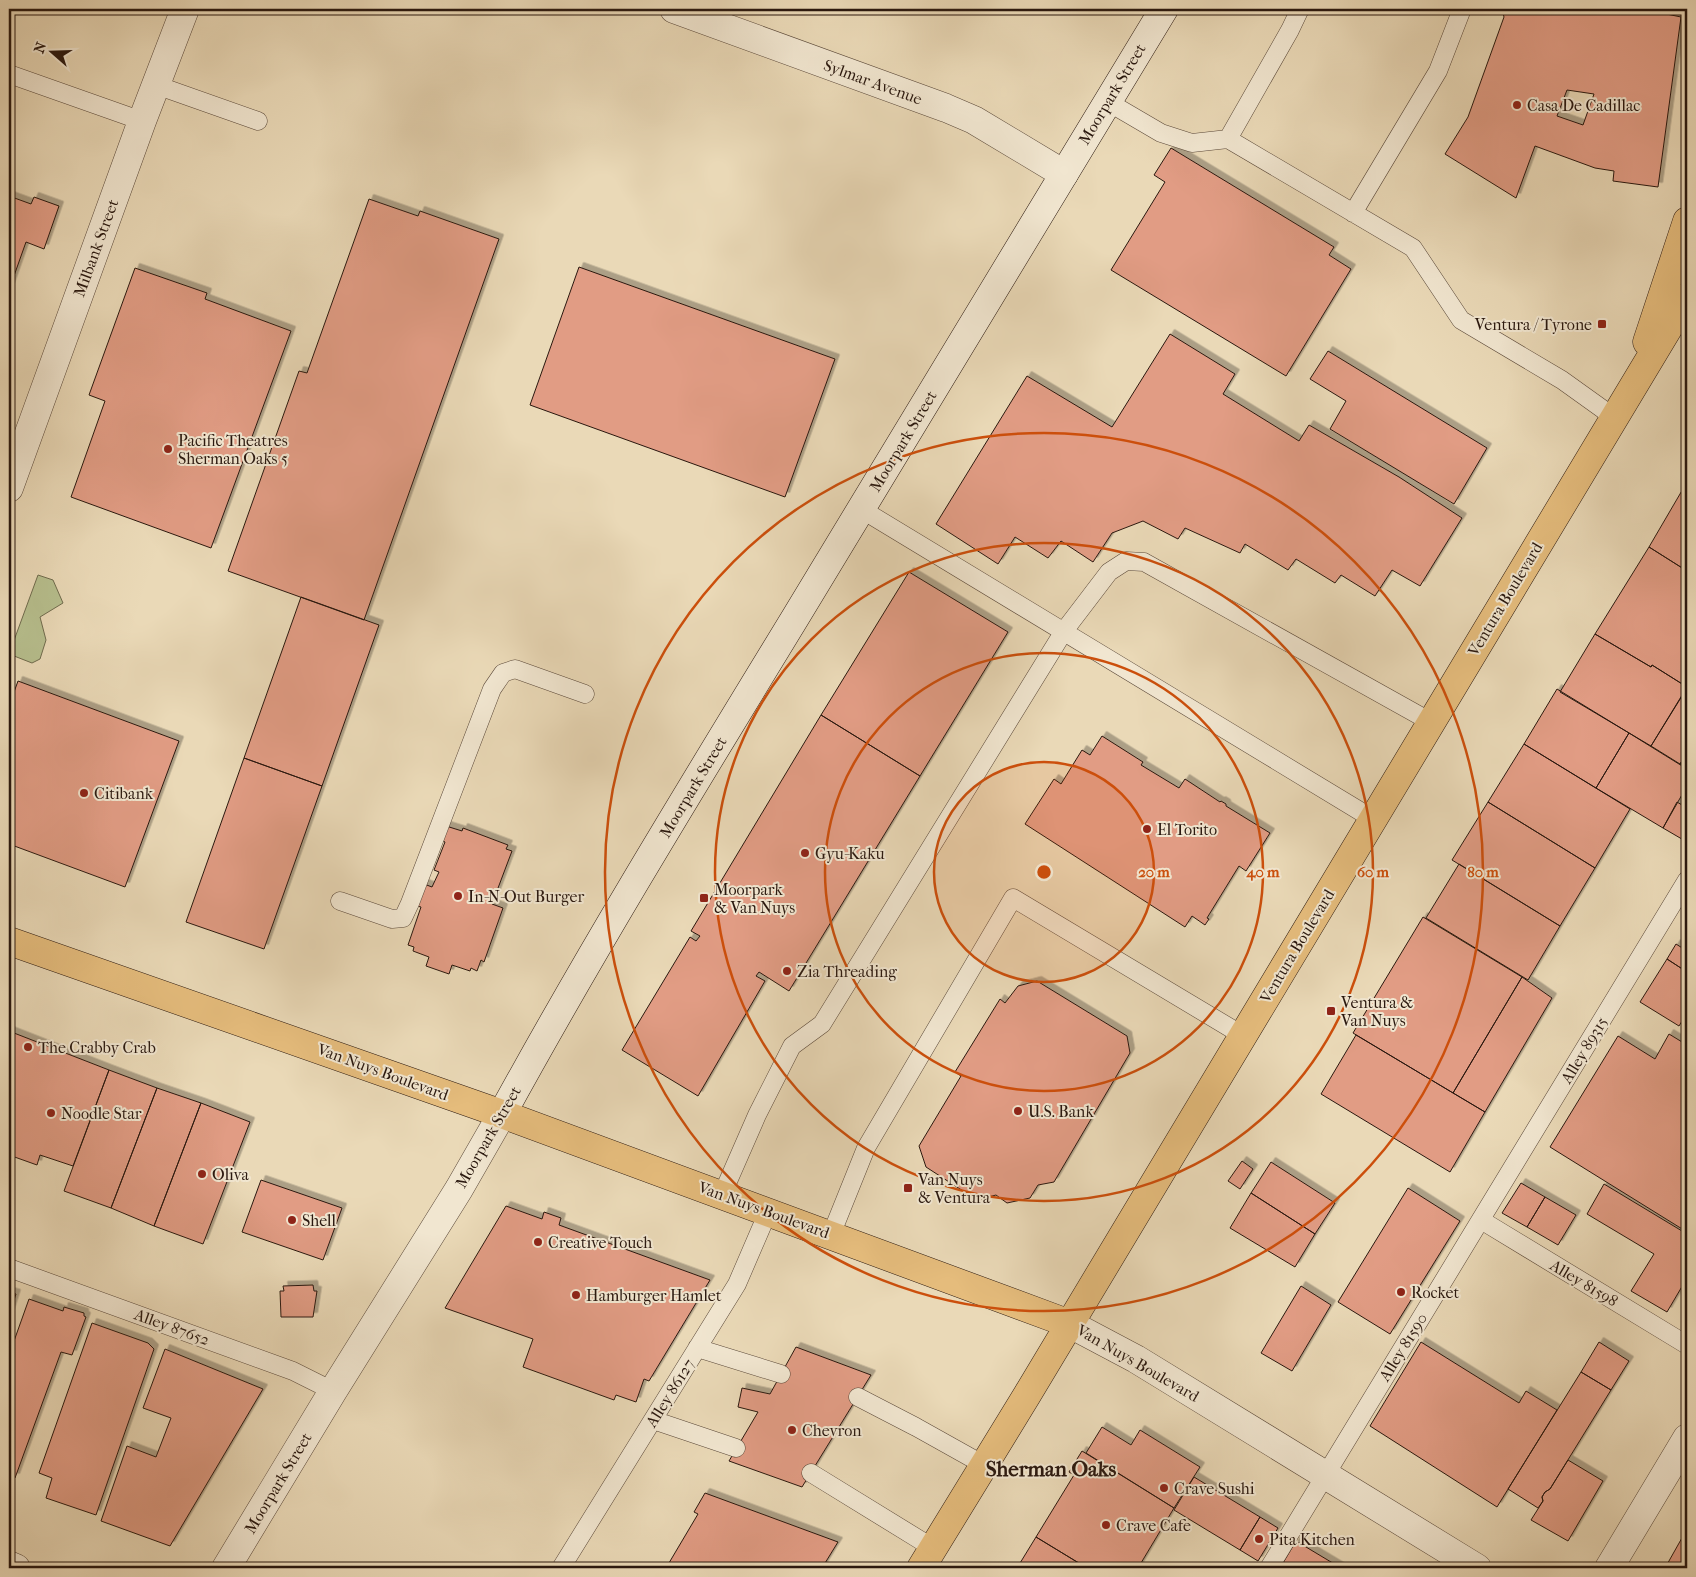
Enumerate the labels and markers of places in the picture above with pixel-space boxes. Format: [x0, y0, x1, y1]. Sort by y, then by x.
place label: Casa De Cadillac [1527, 96, 1640, 115]
marker: Casa De Cadillac [1511, 99, 1523, 111]
place label: Ventura / Tyrone [1474, 315, 1592, 334]
marker: Ventura / Tyrone [1596, 318, 1608, 330]
place label: Pacific Theatres Sherman Oaks 5 [178, 431, 288, 468]
marker: Pacific Theatres Sherman Oaks 5 [162, 443, 174, 455]
place label: Citibank [94, 784, 154, 803]
marker: Citibank [78, 787, 90, 799]
place label: El Torito [1157, 820, 1217, 839]
marker: El Torito [1141, 823, 1153, 835]
place label: Gyu-Kaku [815, 844, 884, 863]
marker: Gyu-Kaku [799, 847, 811, 859]
centre of rings [1035, 863, 1053, 881]
place label: Moorpark & Van Nuys [714, 880, 795, 917]
place label: In-N-Out Burger [468, 887, 584, 906]
marker: In-N-Out Burger [452, 890, 464, 902]
marker: Moorpark & Van Nuys [698, 892, 710, 904]
place label: Zia Threading [797, 962, 897, 981]
marker: Zia Threading [781, 965, 793, 977]
place label: Ventura & Van Nuys [1340, 993, 1413, 1030]
marker: Ventura & Van Nuys [1325, 1005, 1337, 1017]
place label: The Crabby Crab [38, 1038, 156, 1057]
marker: The Crabby Crab [22, 1041, 34, 1053]
place label: U.S. Bank [1028, 1102, 1094, 1121]
place label: Noodle Star [61, 1104, 142, 1123]
marker: U.S. Bank [1012, 1105, 1024, 1117]
marker: Noodle Star [45, 1107, 57, 1119]
place label: Oliva [212, 1165, 249, 1184]
marker: Oliva [196, 1168, 208, 1180]
place label: Van Nuys & Ventura [917, 1170, 991, 1207]
marker: Van Nuys & Ventura [902, 1182, 914, 1194]
place label: Shell [302, 1211, 336, 1230]
marker: Shell [286, 1214, 298, 1226]
place label: Creative Touch [548, 1233, 652, 1252]
marker: Creative Touch [532, 1236, 544, 1248]
place label: Rocket [1411, 1283, 1459, 1302]
place label: Hamburger Hamlet [586, 1286, 722, 1305]
marker: Rocket [1395, 1286, 1407, 1298]
marker: Hamburger Hamlet [570, 1289, 582, 1301]
place label: Chevron [802, 1421, 862, 1440]
marker: Chevron [786, 1424, 798, 1436]
place label: Crave Sushi [1174, 1479, 1255, 1498]
marker: Crave Sushi [1158, 1482, 1170, 1494]
place label: Crave Cafe [1116, 1516, 1191, 1535]
marker: Crave Cafe [1100, 1519, 1112, 1531]
place label: Pita Kitchen [1269, 1530, 1356, 1549]
marker: Pita Kitchen [1253, 1533, 1265, 1545]

